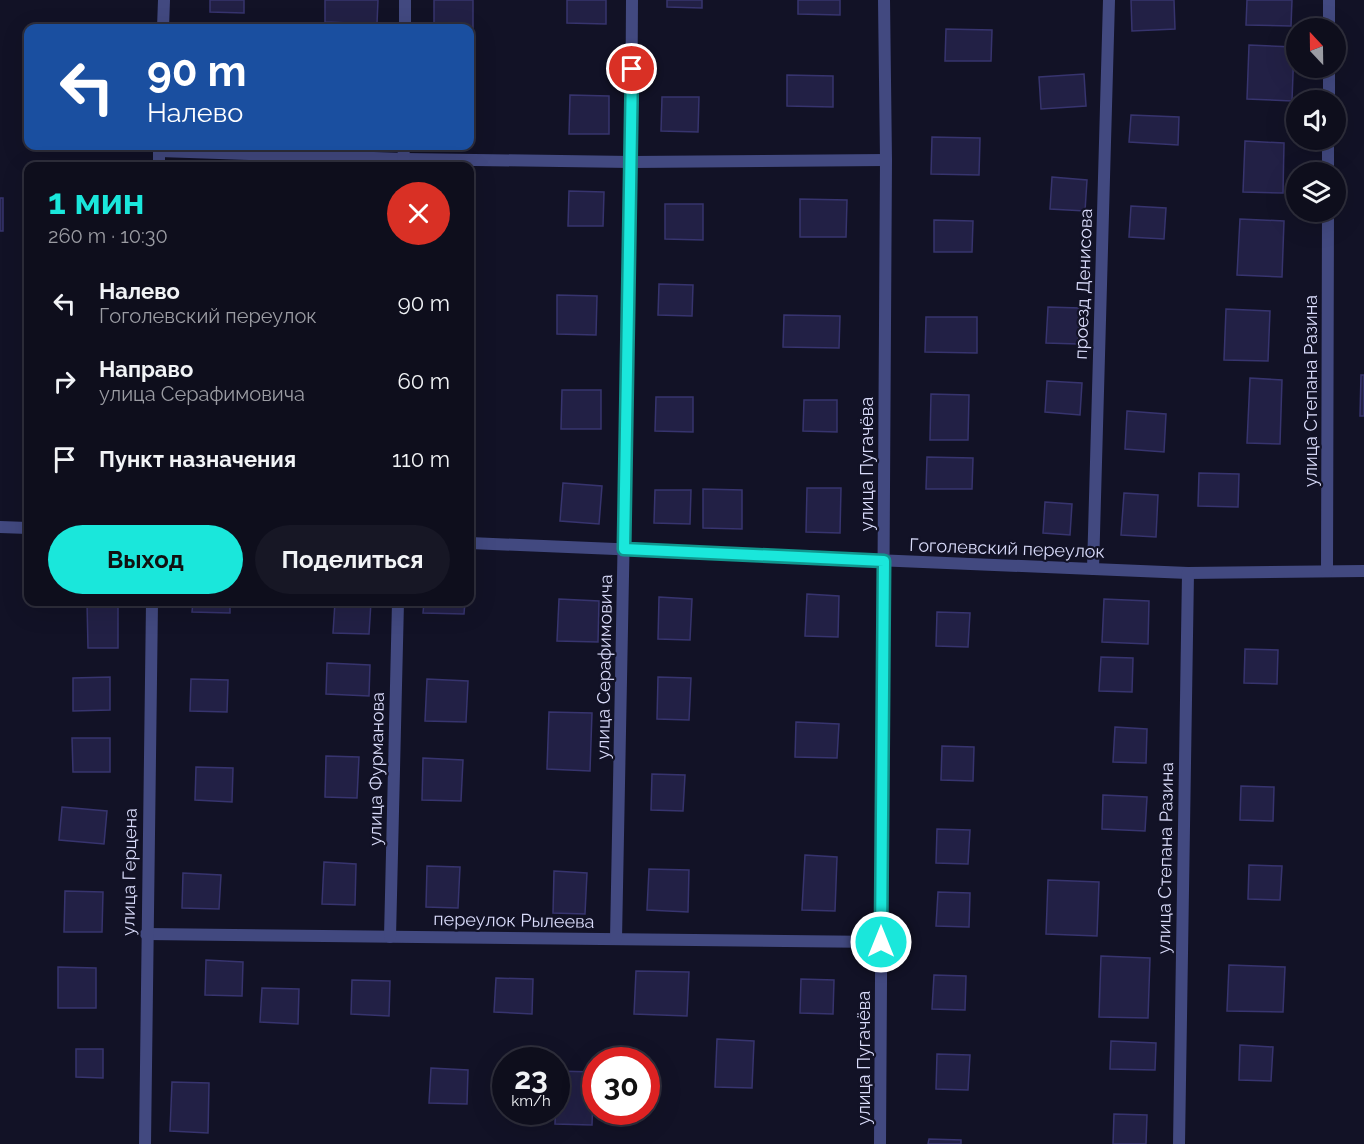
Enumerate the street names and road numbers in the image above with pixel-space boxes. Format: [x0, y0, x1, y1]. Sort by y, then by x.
street label: проезд Денисова [1070, 208, 1096, 360]
street label: улица Степана Разина [1300, 295, 1321, 487]
street label: улица Пугачёва [856, 397, 877, 531]
street label: Гоголевский переулок [909, 534, 1105, 562]
street label: улица Серафимовича [592, 574, 616, 760]
street label: улица Фурманова [364, 692, 388, 846]
street label: улица Степана Разина [1153, 762, 1177, 954]
street label: улица Герцена [117, 808, 141, 936]
street label: переулок Рылеева [433, 908, 595, 932]
street label: улица Пугачёва [853, 991, 874, 1125]

